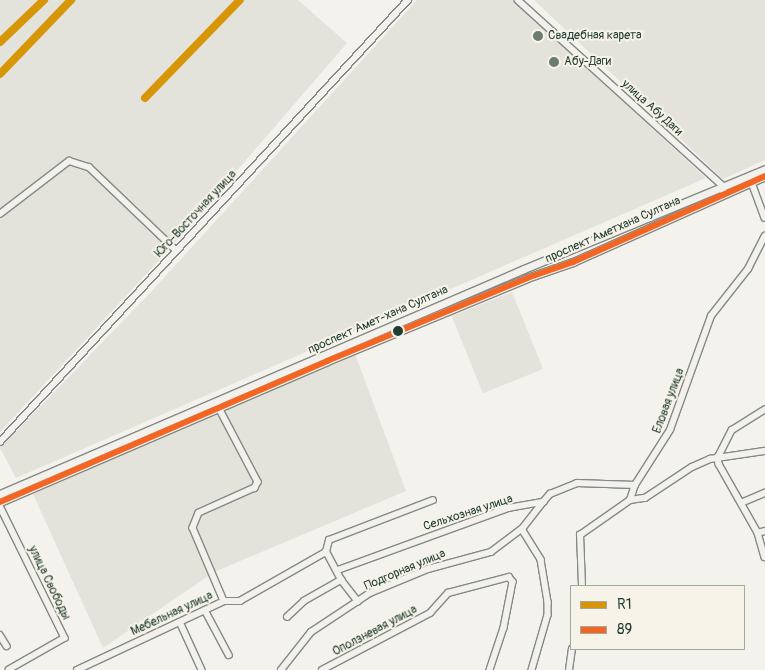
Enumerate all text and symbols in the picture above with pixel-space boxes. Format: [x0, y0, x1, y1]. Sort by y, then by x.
place label: Свадебная карета [548, 29, 642, 43]
marker: Свадебная карета [532, 30, 544, 42]
place label: Абу-Даги [564, 55, 611, 69]
marker: Абу-Даги [548, 56, 560, 68]
street label: улица Абу Даги [619, 77, 685, 139]
street label: Юго-Восточная улица [152, 168, 240, 260]
street label: проспект Аметхана Султана [543, 194, 683, 266]
street label: проспект Амет-хана Султана [306, 283, 450, 357]
unlabelled marker [393, 326, 403, 336]
street label: Еловая улица [650, 366, 688, 436]
street label: Сельхозная улица [422, 492, 514, 534]
street label: улица Свободы [25, 544, 73, 622]
street label: Подгорная улица [362, 546, 448, 594]
legend [570, 585, 745, 650]
street label: Мебельная улица [129, 589, 215, 639]
text: R1 [617, 595, 632, 614]
street label: Оползневая улица [330, 603, 420, 659]
text: 89 [617, 620, 632, 639]

